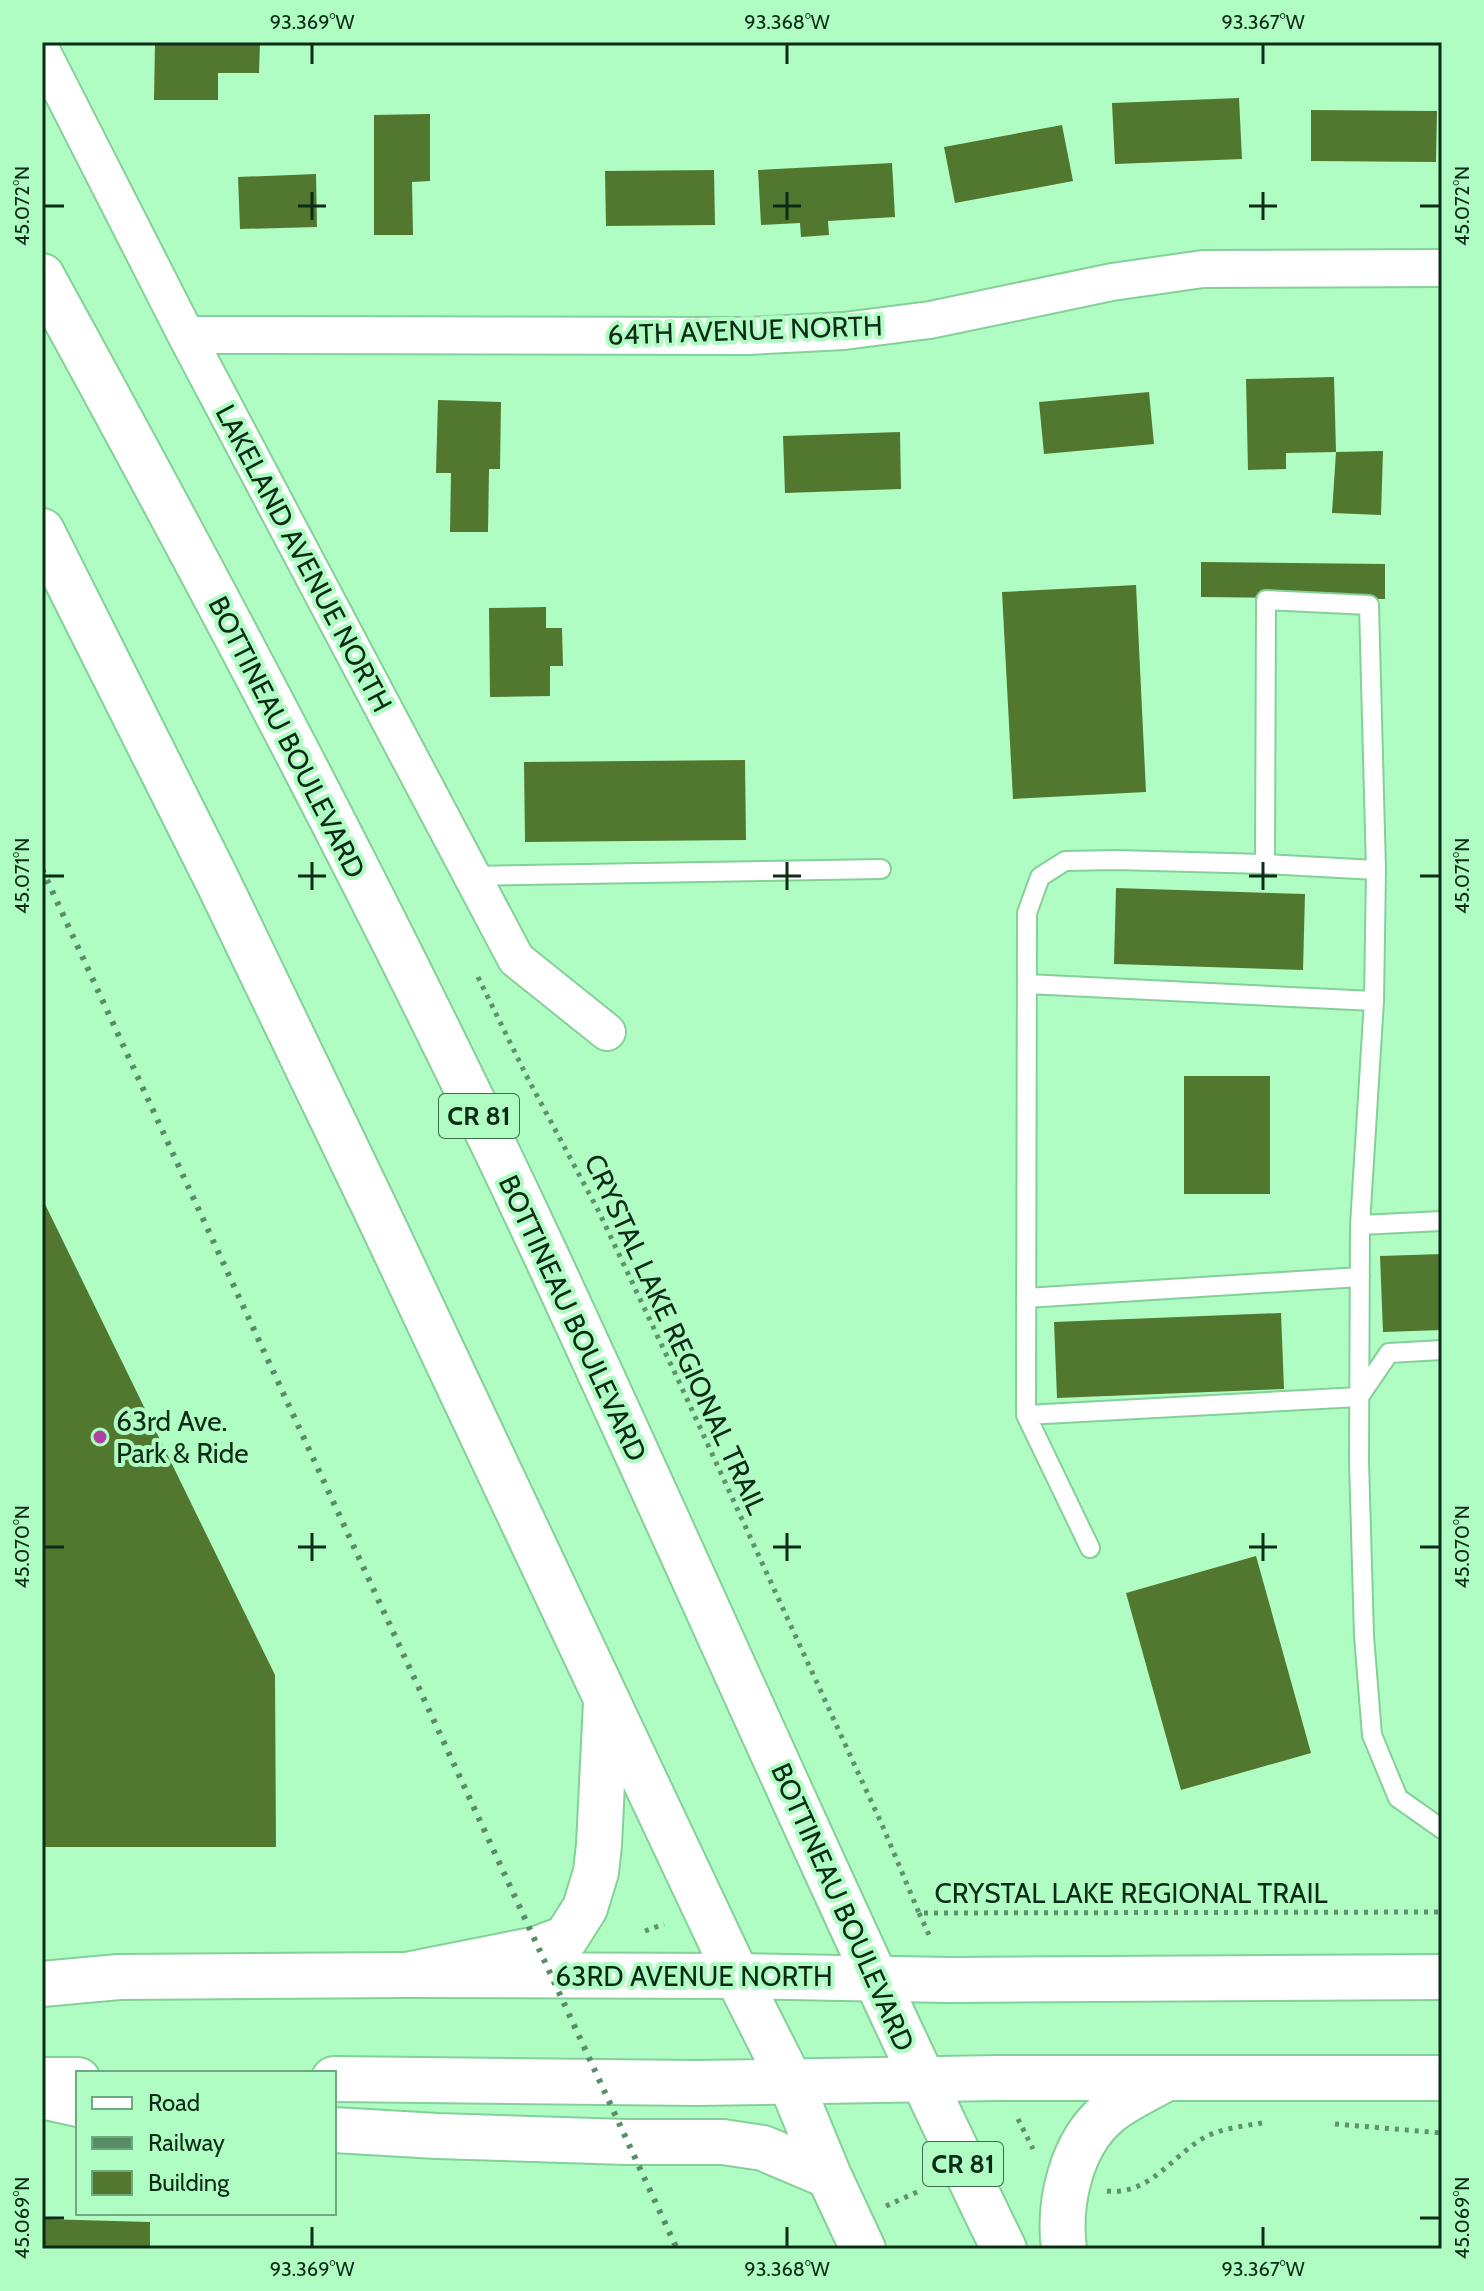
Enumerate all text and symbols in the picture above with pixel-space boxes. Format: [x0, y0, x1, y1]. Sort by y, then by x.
text: 93.369°W [270, 10, 354, 34]
text: 93.368°W [744, 10, 830, 34]
text: 93.367°W [1221, 10, 1305, 34]
text: 45.072°N [10, 166, 34, 246]
text: 45.072°N [1450, 166, 1474, 246]
street label: 64TH AVENUE NORTH [607, 308, 883, 352]
street label: LAKELAND AVENUE NORTH [208, 399, 400, 717]
street label: BOTTINEAU BOULEVARD [201, 591, 373, 883]
text: 45.071°N [10, 838, 34, 914]
text: 45.071°N [1450, 838, 1474, 914]
road number: CR 81 [439, 1094, 519, 1138]
street label: CRYSTAL LAKE REGIONAL TRAIL [578, 1149, 774, 1519]
street label: BOTTINEAU BOULEVARD [492, 1170, 654, 1466]
place label: 63rd Ave. Park & Ride [116, 1404, 249, 1470]
marker: 63rd Ave. Park & Ride [91, 1428, 109, 1446]
text: 45.070°N [10, 1505, 34, 1589]
text: 45.070°N [1450, 1505, 1474, 1589]
street label: BOTTINEAU BOULEVARD [764, 1758, 922, 2056]
street label: CRYSTAL LAKE REGIONAL TRAIL [934, 1876, 1328, 1910]
street label: 63RD AVENUE NORTH [555, 1959, 833, 1993]
legend [76, 2071, 336, 2215]
text: Road [148, 2088, 200, 2117]
text: Railway [148, 2128, 225, 2157]
road number: CR 81 [923, 2142, 1003, 2186]
text: Building [148, 2168, 230, 2197]
text: 45.069°N [10, 2177, 34, 2259]
text: 45.069°N [1450, 2177, 1474, 2259]
text: 93.369°W [270, 2257, 354, 2281]
text: 93.368°W [744, 2257, 830, 2281]
text: 93.367°W [1221, 2257, 1305, 2281]

